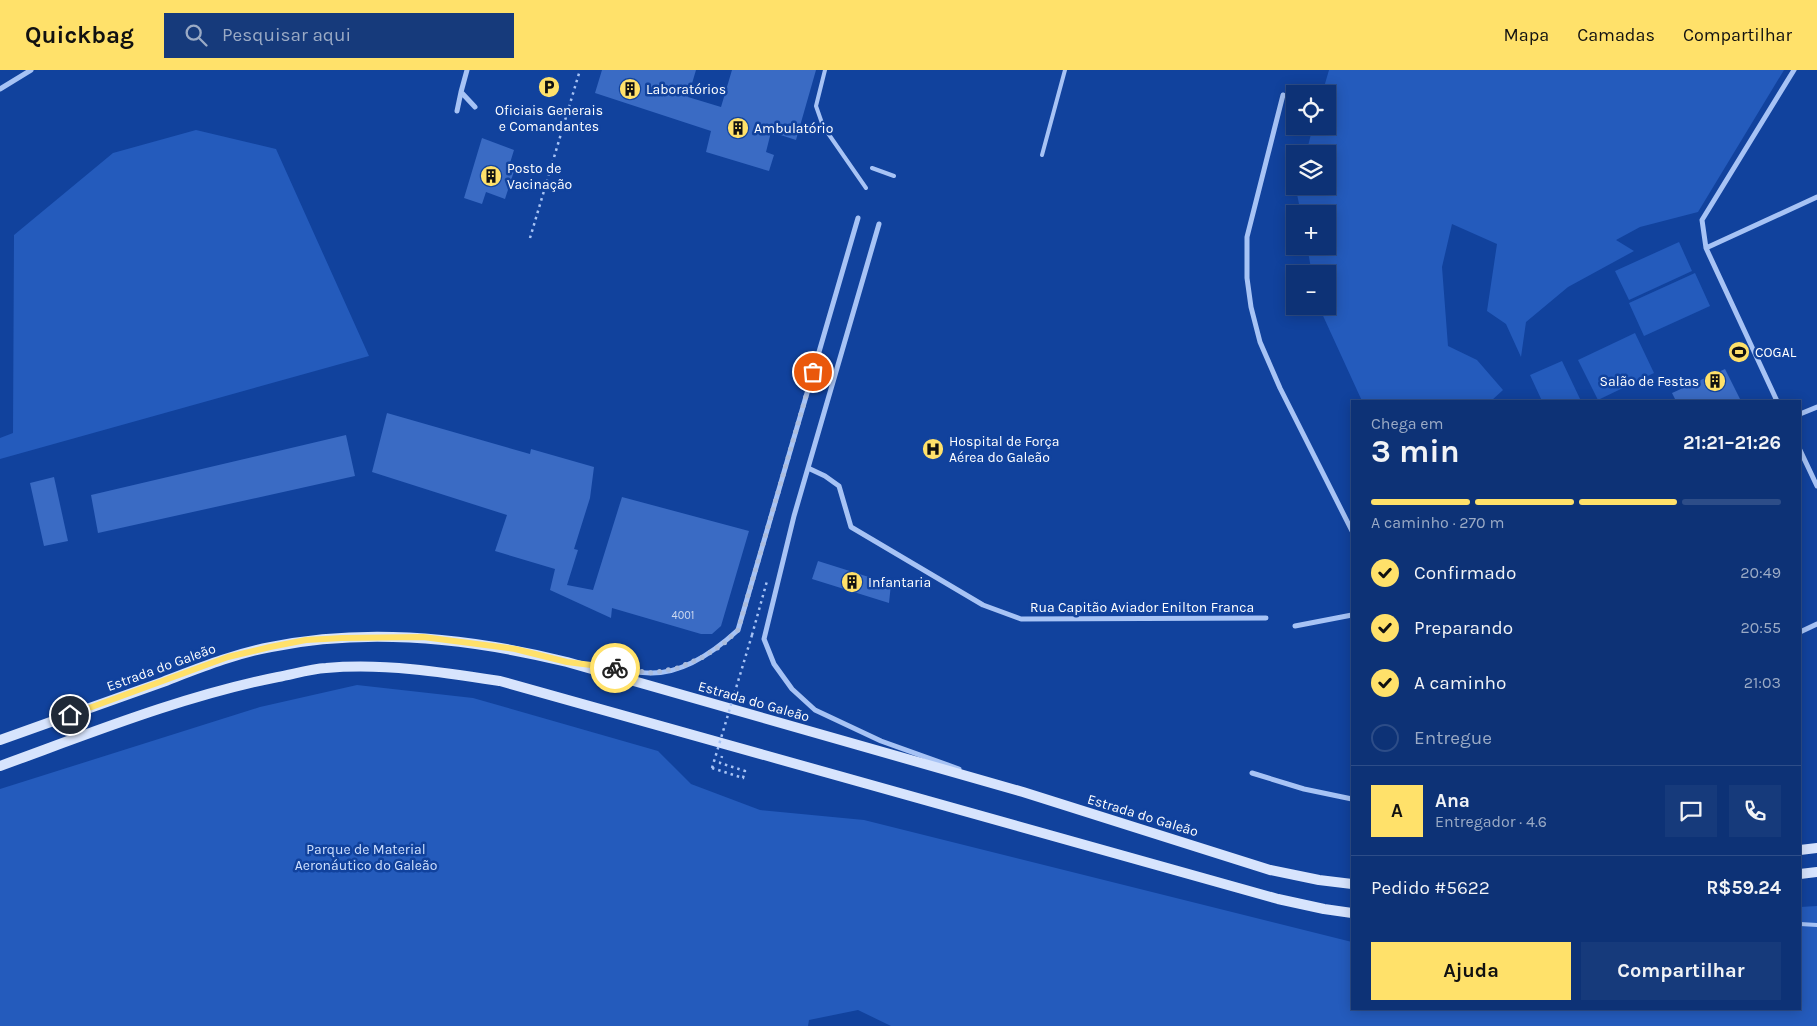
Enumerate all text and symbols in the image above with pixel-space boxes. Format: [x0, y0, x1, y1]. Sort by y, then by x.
search box [164, 13, 514, 58]
text: Quickbag [25, 21, 134, 49]
icon: search [182, 21, 210, 49]
text: Pesquisar aqui [222, 24, 351, 46]
text: Mapa [1504, 24, 1549, 46]
text: Camadas [1577, 24, 1655, 46]
text: Compartilhar [1683, 24, 1792, 46]
parking icon: Oficiais Generais e Comandantes [537, 75, 561, 99]
building icon: Laboratórios [618, 77, 642, 101]
place label: Laboratórios [646, 81, 726, 98]
map controls [1286, 85, 1336, 315]
button: locate [1286, 85, 1336, 135]
place label: Oficiais Generais e Comandantes [495, 102, 603, 135]
building icon: Ambulatório [726, 116, 750, 140]
place label: Ambulatório [754, 120, 833, 137]
button: layers [1286, 145, 1336, 195]
place label: Posto de Vacinação [507, 160, 572, 193]
building icon: Posto de Vacinação [479, 164, 503, 188]
button: + [1286, 205, 1336, 255]
button: − [1286, 265, 1336, 315]
sports icon: COGAL [1727, 340, 1751, 364]
place label: COGAL [1755, 344, 1797, 361]
pin [792, 351, 834, 393]
icon: bag [799, 358, 827, 386]
building icon: Salão de Festas [1703, 369, 1727, 393]
place label: Salão de Festas [1600, 373, 1699, 390]
text: Chega em [1371, 414, 1444, 433]
text: 21:21–21:26 [1683, 432, 1781, 454]
place label: Hospital de Força Aérea do Galeão [949, 433, 1059, 466]
text: 3 min [1371, 433, 1460, 470]
hospital icon: Hospital de Força Aérea do Galeão [921, 437, 945, 461]
text: A caminho · 270 m [1371, 513, 1504, 532]
icon: check [1371, 559, 1399, 587]
text: Confirmado [1414, 562, 1516, 584]
text: 20:49 [1740, 563, 1781, 582]
building icon: Infantaria [840, 570, 864, 594]
place label: Infantaria [868, 574, 931, 591]
street label: Rua Capitão Aviador Enilton Franca [1030, 599, 1254, 616]
house number: 4001 [672, 609, 694, 622]
icon: check [1371, 614, 1399, 642]
text: Preparando [1414, 617, 1513, 639]
text: 20:55 [1740, 618, 1781, 637]
street label: Estrada do Galeão [104, 640, 218, 695]
courier [590, 643, 640, 693]
icon: bike [601, 654, 629, 682]
icon: check [1371, 669, 1399, 697]
text: A caminho [1414, 672, 1506, 694]
text: 21:03 [1744, 673, 1781, 692]
street label: Estrada do Galeão [696, 677, 812, 726]
pin [49, 694, 91, 736]
icon: home [56, 701, 84, 729]
text: Entregue [1414, 727, 1492, 749]
button: chat [1665, 785, 1717, 837]
button: phone [1729, 785, 1781, 837]
text: Ana [1435, 790, 1470, 812]
street label: Estrada do Galeão [1085, 791, 1200, 840]
text: A [1391, 800, 1403, 822]
text: Entregador · 4.6 [1435, 812, 1547, 831]
park label: Parque de Material Aeronáutico do Galeão [295, 841, 437, 874]
text: Pedido #5622 [1371, 877, 1490, 899]
text: R$59.24 [1706, 877, 1781, 899]
button: Ajuda [1371, 942, 1571, 1000]
button: Compartilhar [1581, 942, 1781, 1000]

